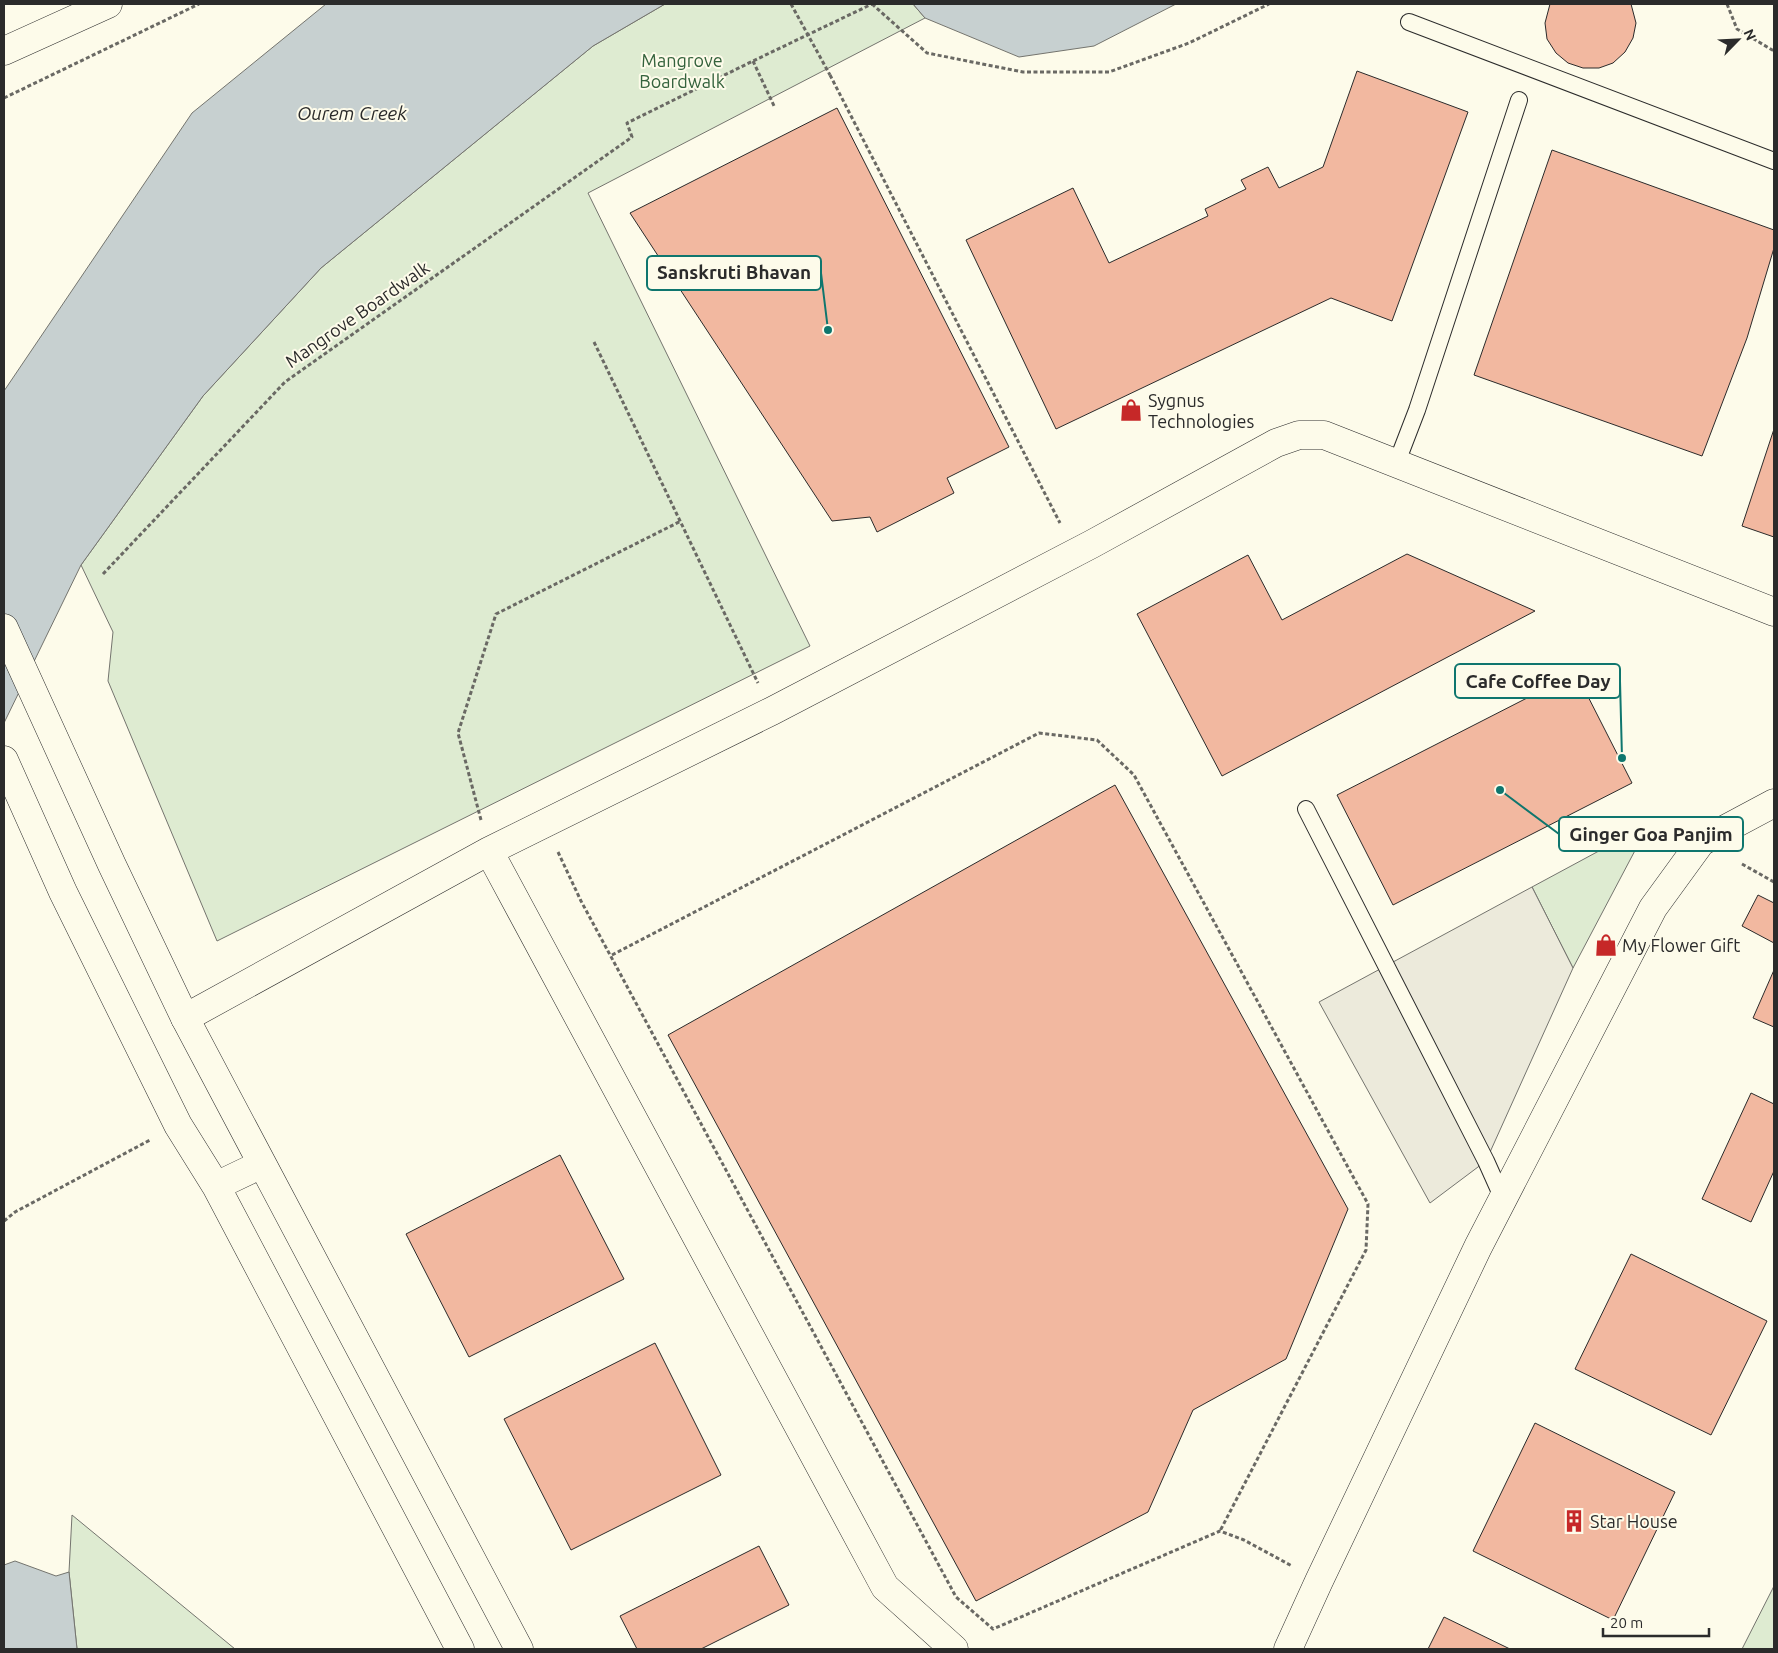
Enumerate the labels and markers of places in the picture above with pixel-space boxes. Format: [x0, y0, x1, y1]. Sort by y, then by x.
callout: Sanskruti Bhavan [647, 256, 821, 290]
place label: Sygnus Technologies [1148, 390, 1254, 431]
shop icon: Sygnus Technologies [1118, 397, 1144, 423]
callout: Cafe Coffee Day [1455, 664, 1620, 698]
callout: Ginger Goa Panjim [1559, 817, 1743, 851]
shop icon: My Flower Gift [1593, 932, 1619, 958]
place label: My Flower Gift [1622, 935, 1740, 955]
building icon: Star House [1561, 1508, 1587, 1534]
place label: Star House [1590, 1511, 1678, 1531]

